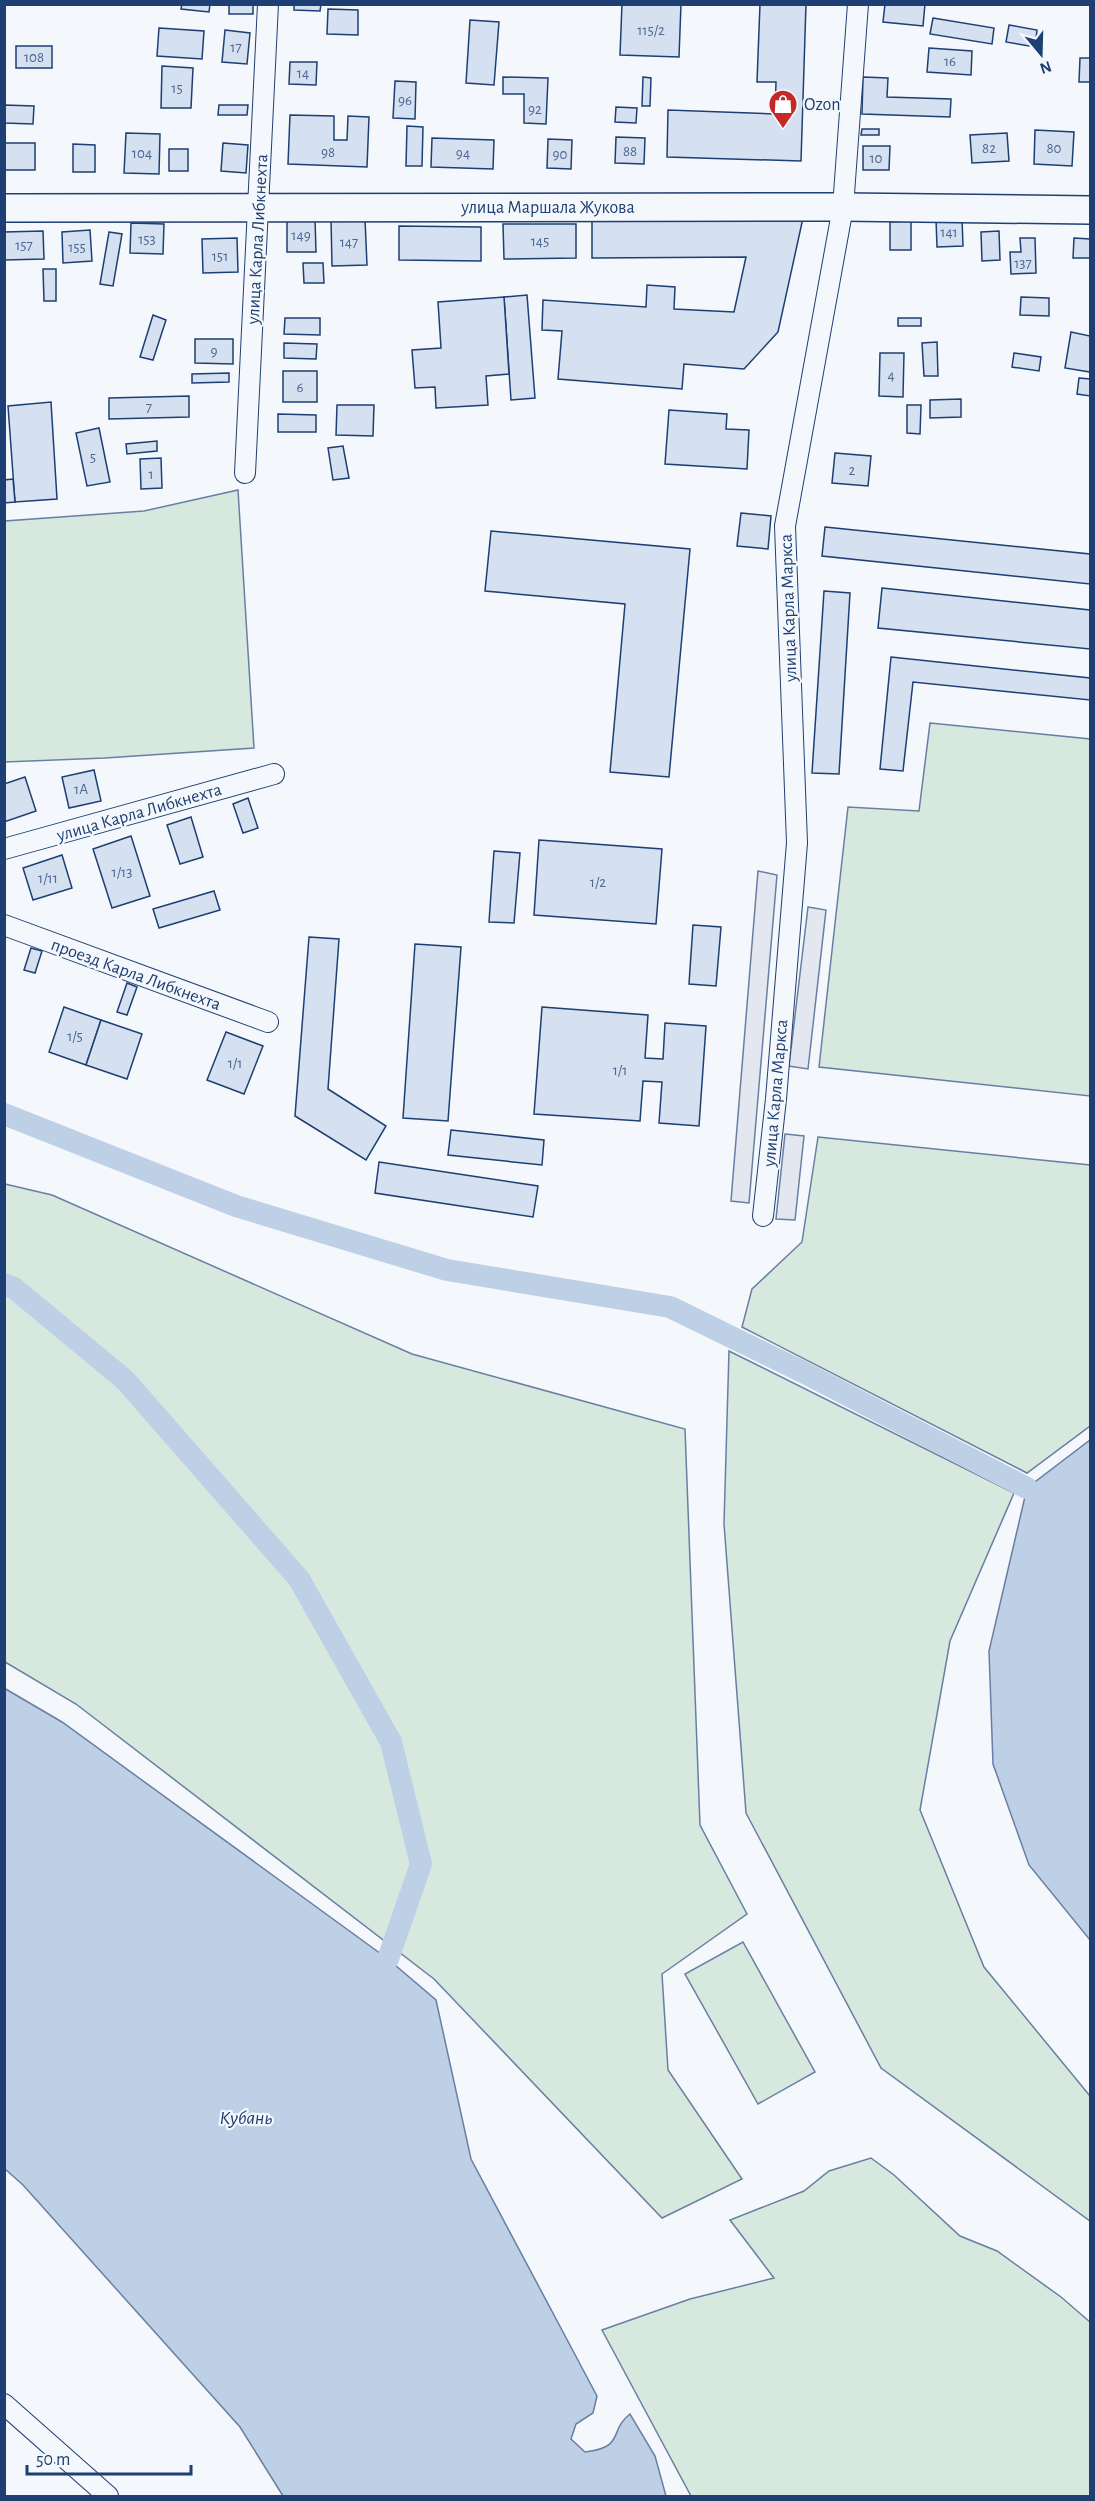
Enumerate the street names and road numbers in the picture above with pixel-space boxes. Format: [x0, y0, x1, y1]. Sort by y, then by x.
street label: улица Карла Либкнехта [244, 153, 271, 326]
street label: улица Маршала Жукова [460, 199, 635, 217]
street label: улица Карла Маркса [777, 534, 801, 683]
street label: улица Карла Либкнехта [54, 780, 224, 845]
street label: проезд Карла Либкнехта [48, 935, 223, 1014]
street label: улица Карла Маркса [760, 1019, 791, 1169]

